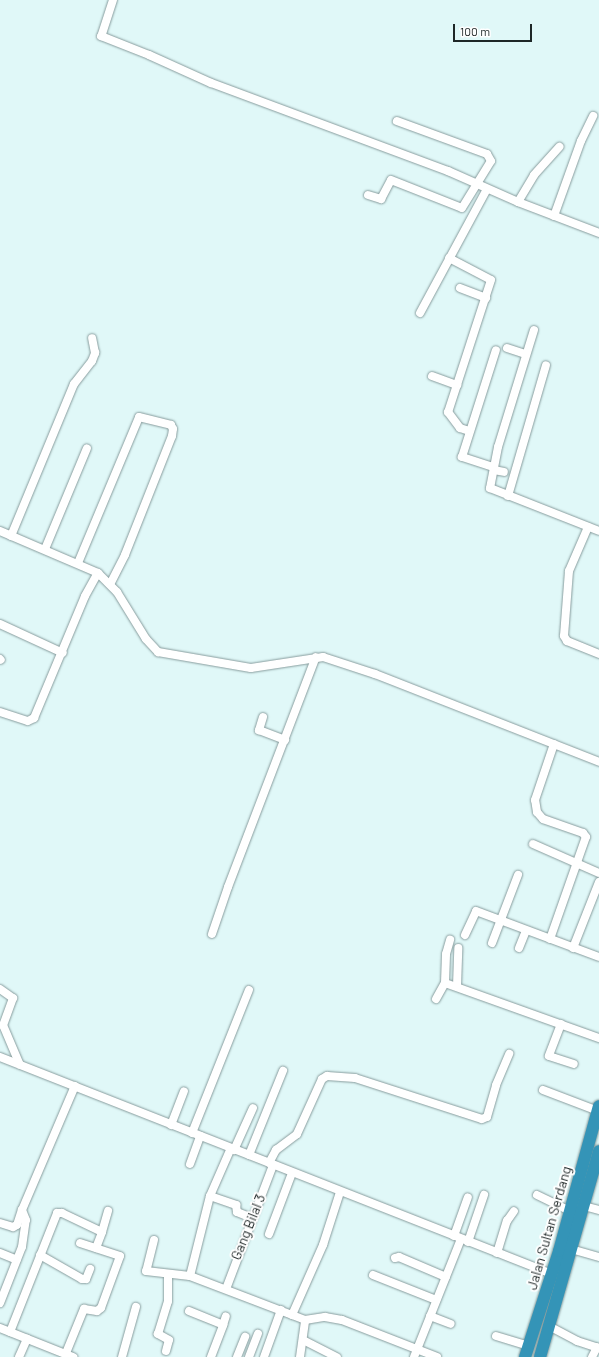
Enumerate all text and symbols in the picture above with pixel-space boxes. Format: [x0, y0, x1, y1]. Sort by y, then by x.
scale bar [455, 16, 534, 42]
text: 100 m [460, 24, 490, 38]
street label: Jalan Sultan Serdang [523, 1164, 575, 1292]
street label: Gang Bilal 3 [227, 1192, 269, 1262]

